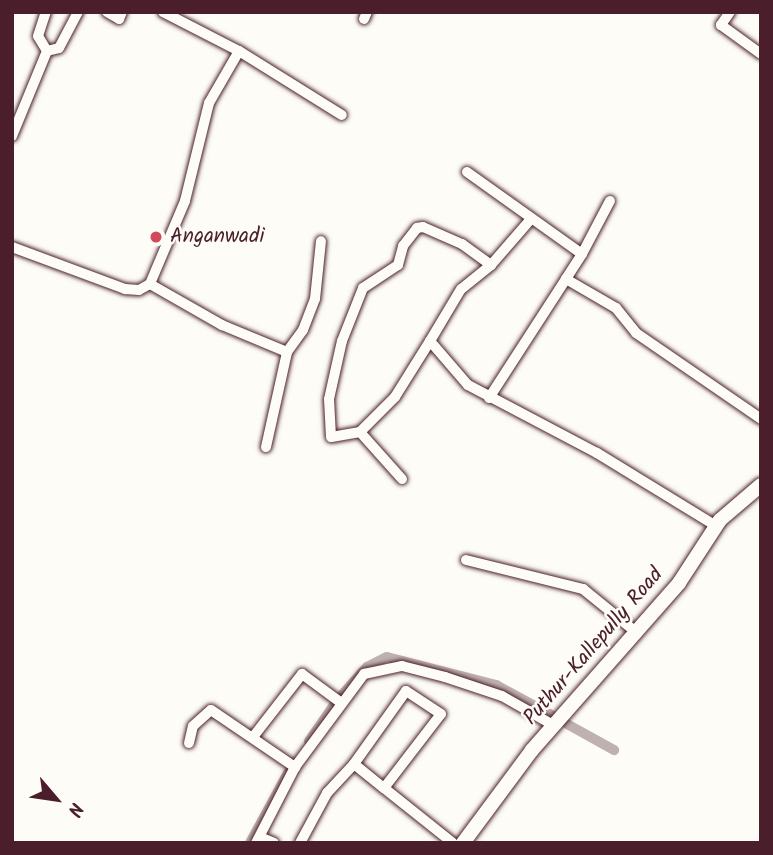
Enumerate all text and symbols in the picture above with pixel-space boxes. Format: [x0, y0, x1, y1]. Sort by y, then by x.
place label: Anganwadi [170, 224, 264, 250]
marker: Anganwadi [148, 229, 164, 245]
street label: Puthur-Kallepully Road [519, 563, 669, 731]
north arrow [21, 764, 91, 834]
text: N [58, 797, 90, 822]

